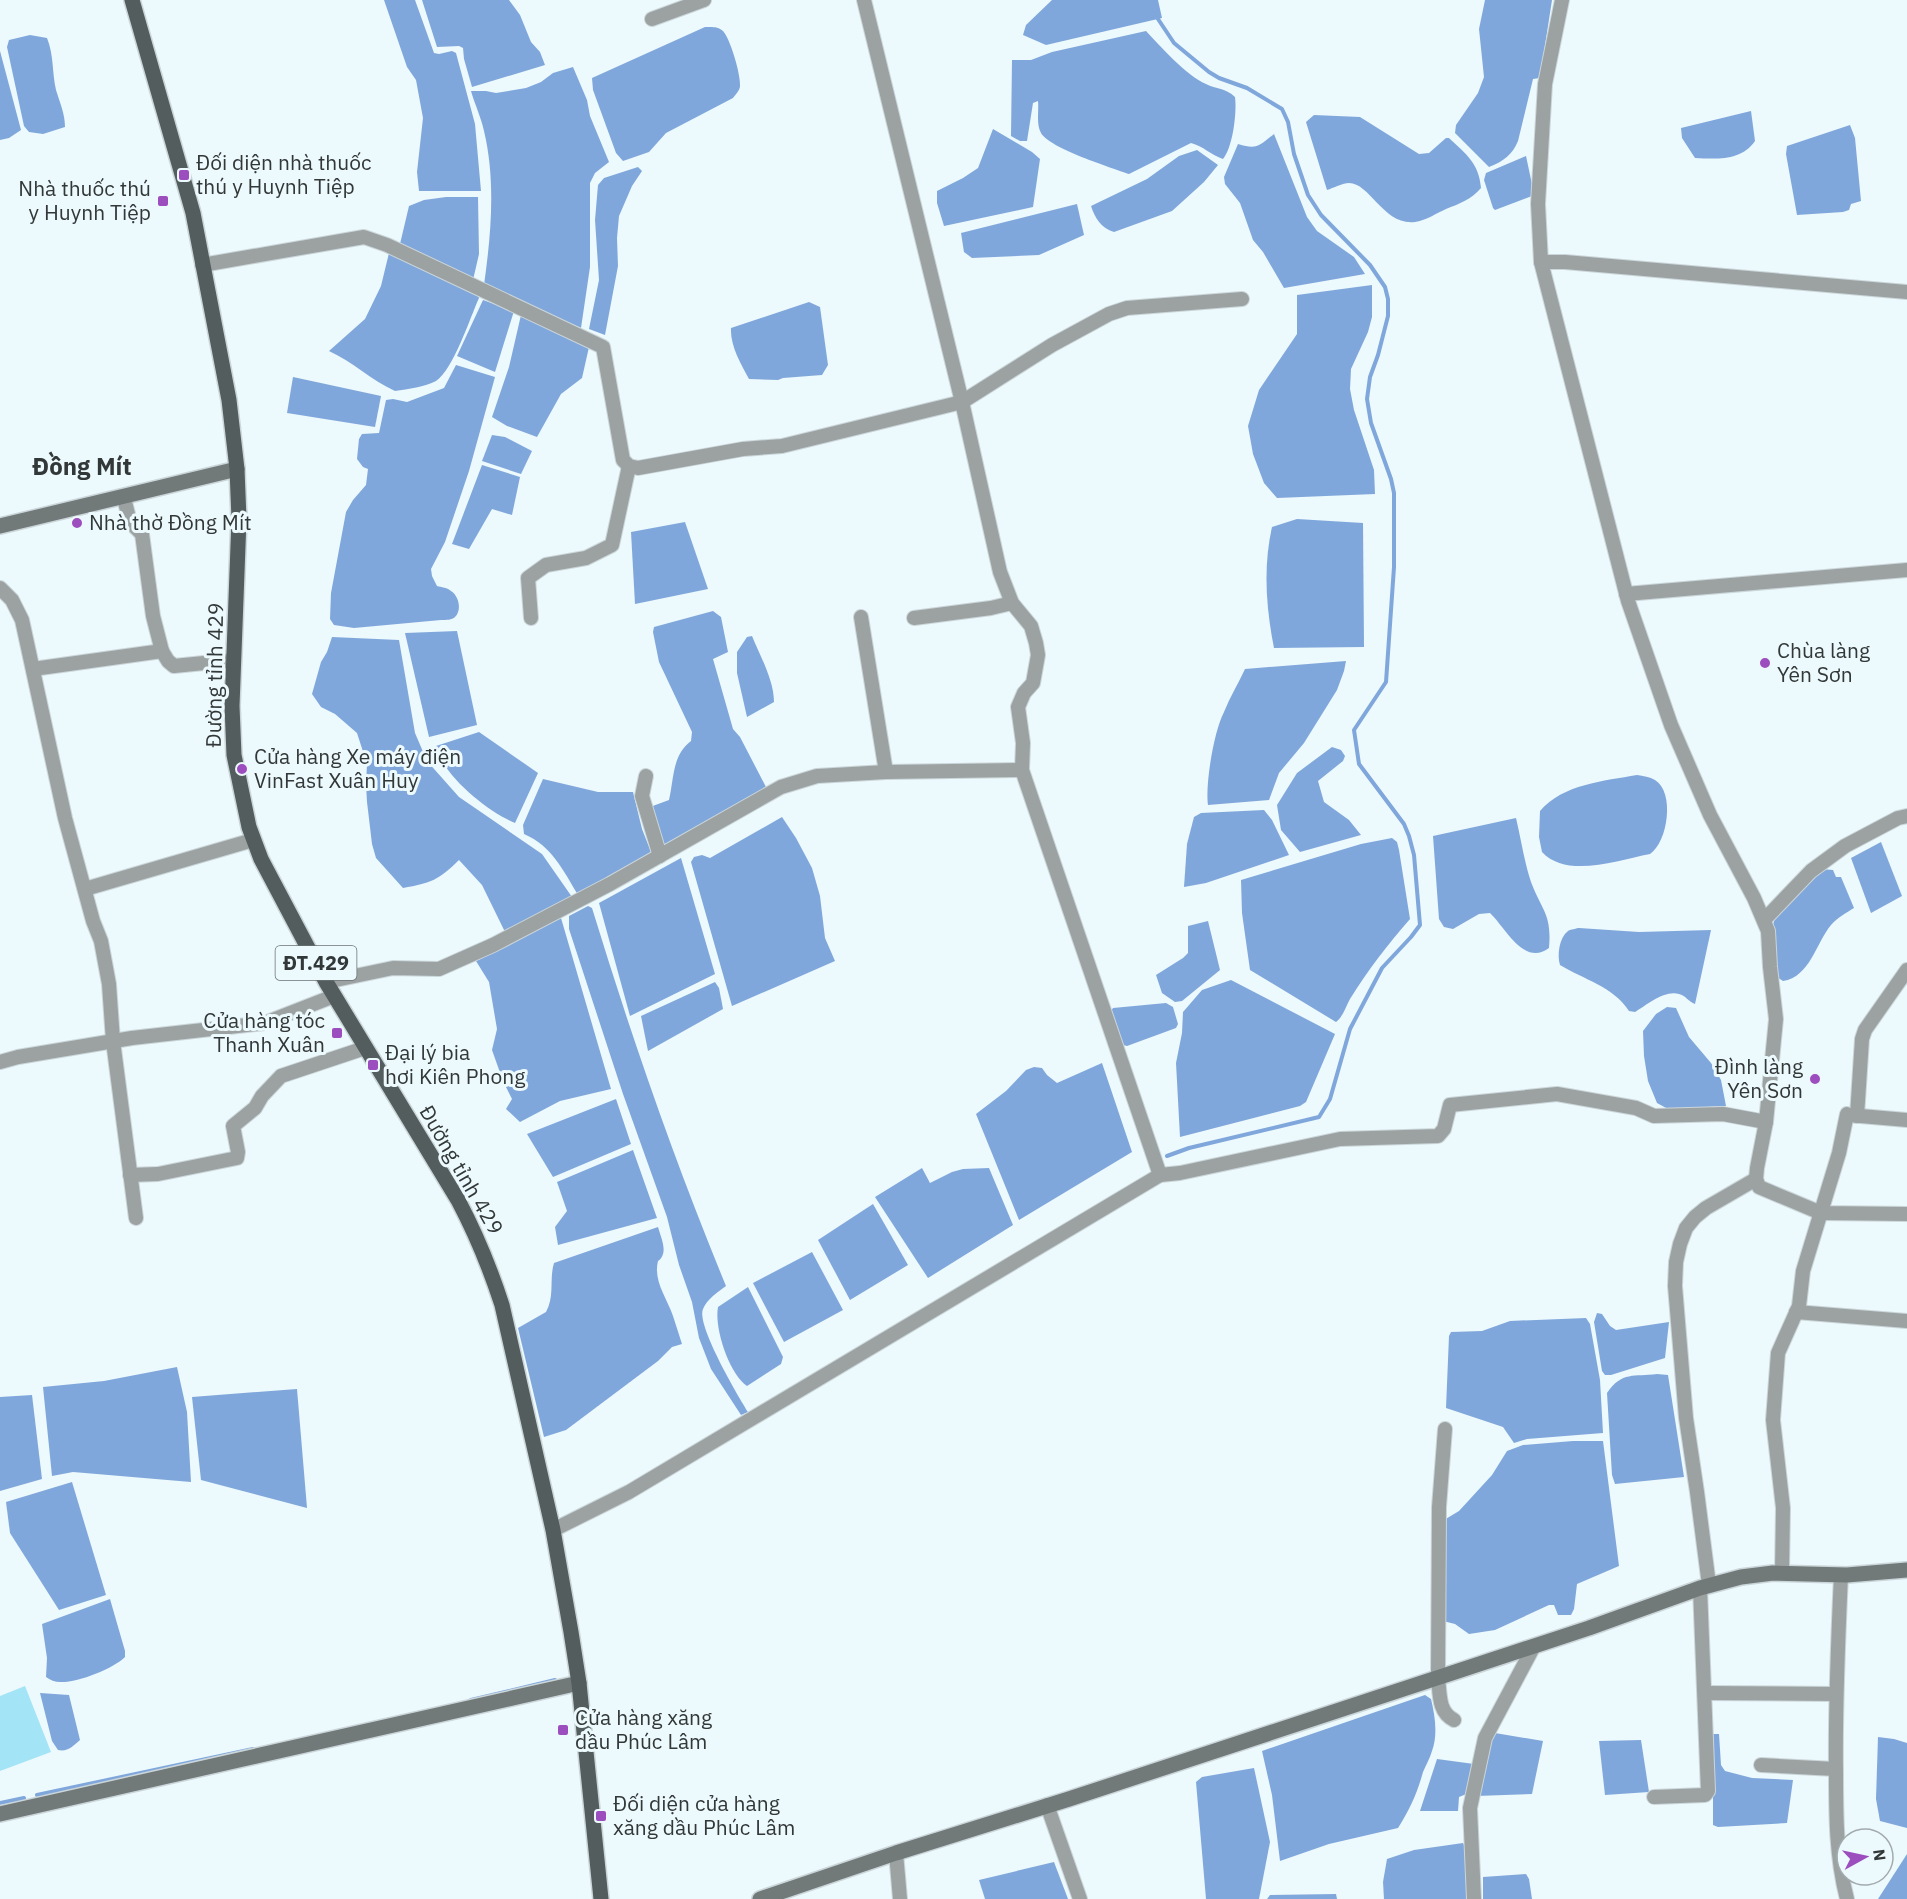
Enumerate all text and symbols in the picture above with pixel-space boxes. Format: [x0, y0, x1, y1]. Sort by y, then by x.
place label: Đối diện nhà thuốc thú y Huynh Tiệp [196, 148, 372, 200]
marker: Đối diện nhà thuốc thú y Huynh Tiệp [177, 168, 191, 182]
place label: Nhà thuốc thú y Huynh Tiệp [18, 174, 151, 226]
marker: Nhà thuốc thú y Huynh Tiệp [156, 194, 170, 208]
district label: Đồng Mít [32, 450, 132, 482]
place label: Nhà thờ Đồng Mít [89, 508, 252, 536]
marker: Nhà thờ Đồng Mít [70, 516, 84, 530]
street label: Đường tỉnh 429 [199, 602, 229, 748]
place label: Chùa làng Yên Sơn [1777, 636, 1870, 688]
marker: Chùa làng Yên Sơn [1758, 656, 1772, 670]
place label: Cửa hàng Xe máy điện VinFast Xuân Huy [254, 742, 461, 794]
marker: Cửa hàng Xe máy điện VinFast Xuân Huy [235, 762, 249, 776]
road number: ĐT.429 [276, 946, 356, 980]
place label: Cửa hàng tóc Thanh Xuân [203, 1006, 325, 1058]
marker: Cửa hàng tóc Thanh Xuân [330, 1026, 344, 1040]
place label: Đại lý bia hơi Kiên Phong [385, 1038, 525, 1090]
place label: Đình làng Yên Sơn [1715, 1052, 1803, 1104]
marker: Đại lý bia hơi Kiên Phong [366, 1058, 380, 1072]
marker: Đình làng Yên Sơn [1808, 1072, 1822, 1086]
street label: Đường tỉnh 429 [413, 1100, 510, 1239]
place label: Cửa hàng xăng dầu Phúc Lâm [575, 1703, 712, 1755]
marker: Cửa hàng xăng dầu Phúc Lâm [556, 1723, 570, 1737]
place label: Đối diện cửa hàng xăng dầu Phúc Lâm [613, 1789, 795, 1841]
marker: Đối diện cửa hàng xăng dầu Phúc Lâm [594, 1809, 608, 1823]
north arrow [1835, 1827, 1895, 1887]
text: N [1869, 1848, 1891, 1862]

